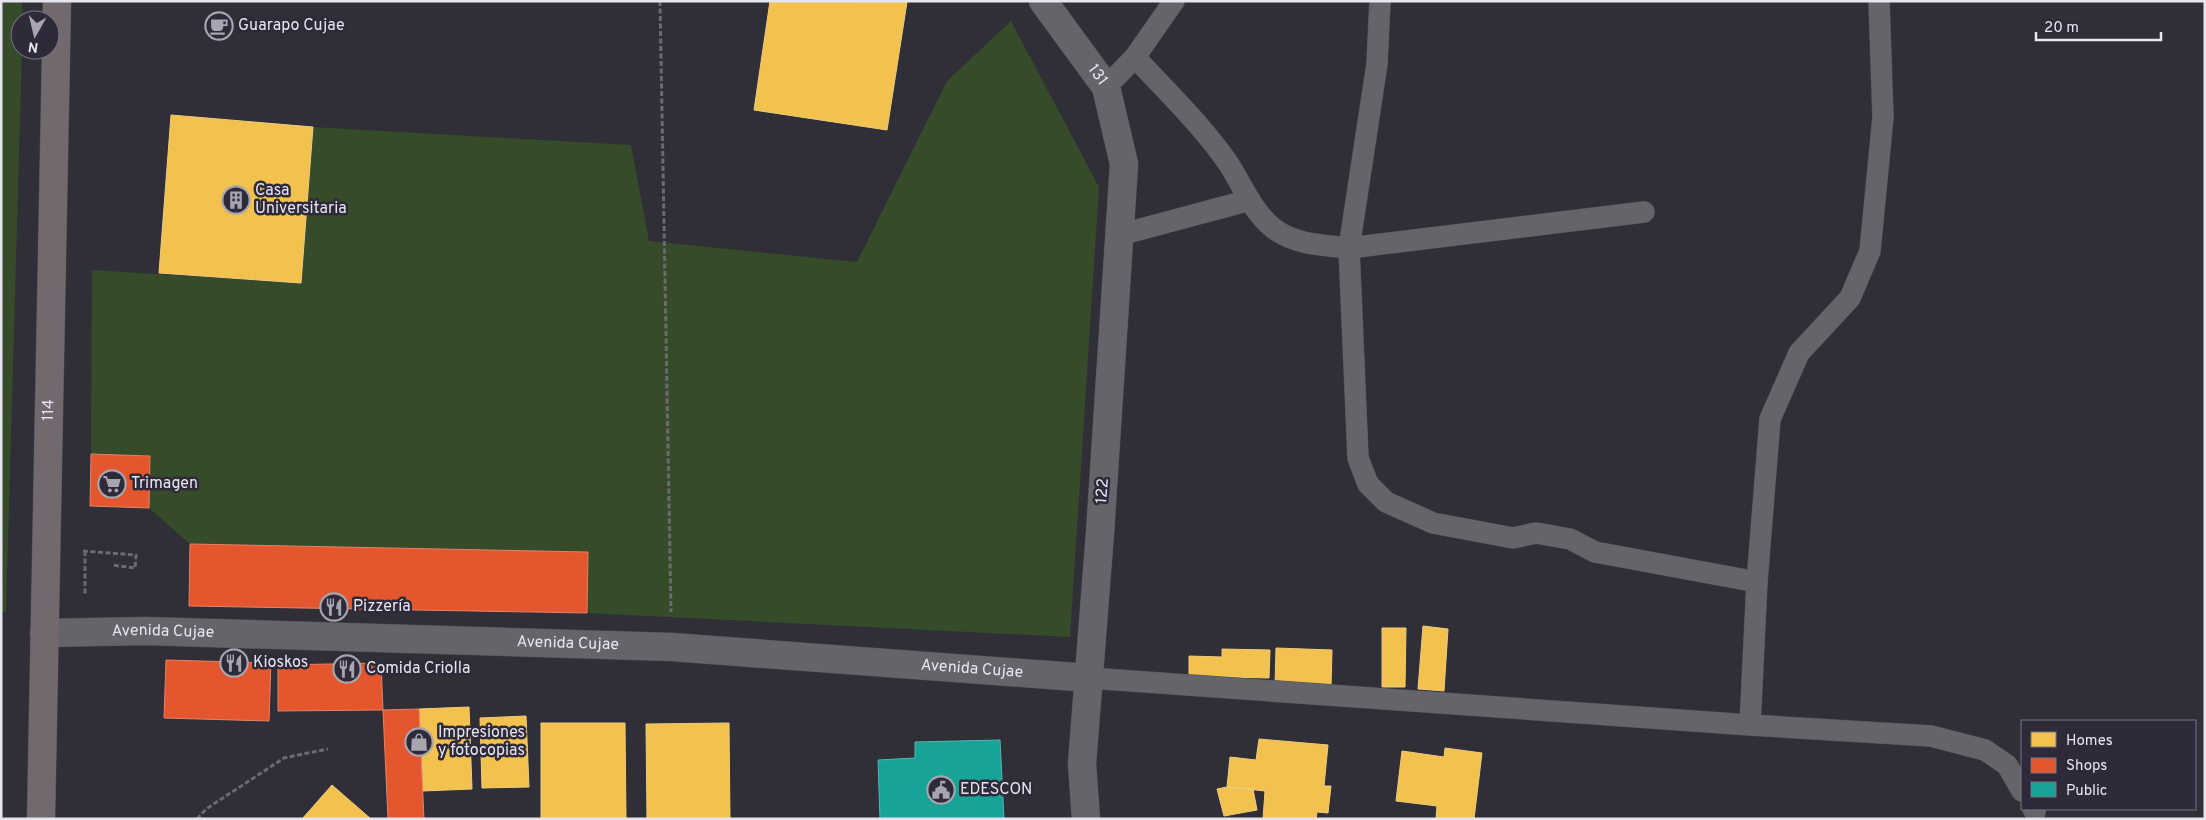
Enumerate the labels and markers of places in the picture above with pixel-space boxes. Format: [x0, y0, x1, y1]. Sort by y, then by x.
cafe icon: Guarapo Cujae [204, 11, 234, 41]
place label: Guarapo Cujae [238, 16, 345, 36]
place label: Casa Universitaria [255, 181, 347, 219]
building icon: Casa Universitaria [221, 185, 251, 215]
supermarket icon: Trimagen [97, 469, 127, 499]
place label: Trimagen [131, 474, 198, 494]
restaurant icon: Pizzería [319, 592, 349, 622]
place label: Pizzería [353, 597, 411, 617]
restaurant icon: Kioskos [219, 648, 249, 678]
place label: Kioskos [253, 653, 308, 673]
restaurant icon: Comida Criolla [332, 654, 362, 684]
place label: Comida Criolla [366, 659, 470, 679]
place label: Impresiones y fotocopias [438, 723, 525, 761]
shop icon: Impresiones y fotocopias [404, 727, 434, 757]
public building icon: EDESCON [926, 775, 956, 805]
place label: EDESCON [960, 780, 1032, 800]

